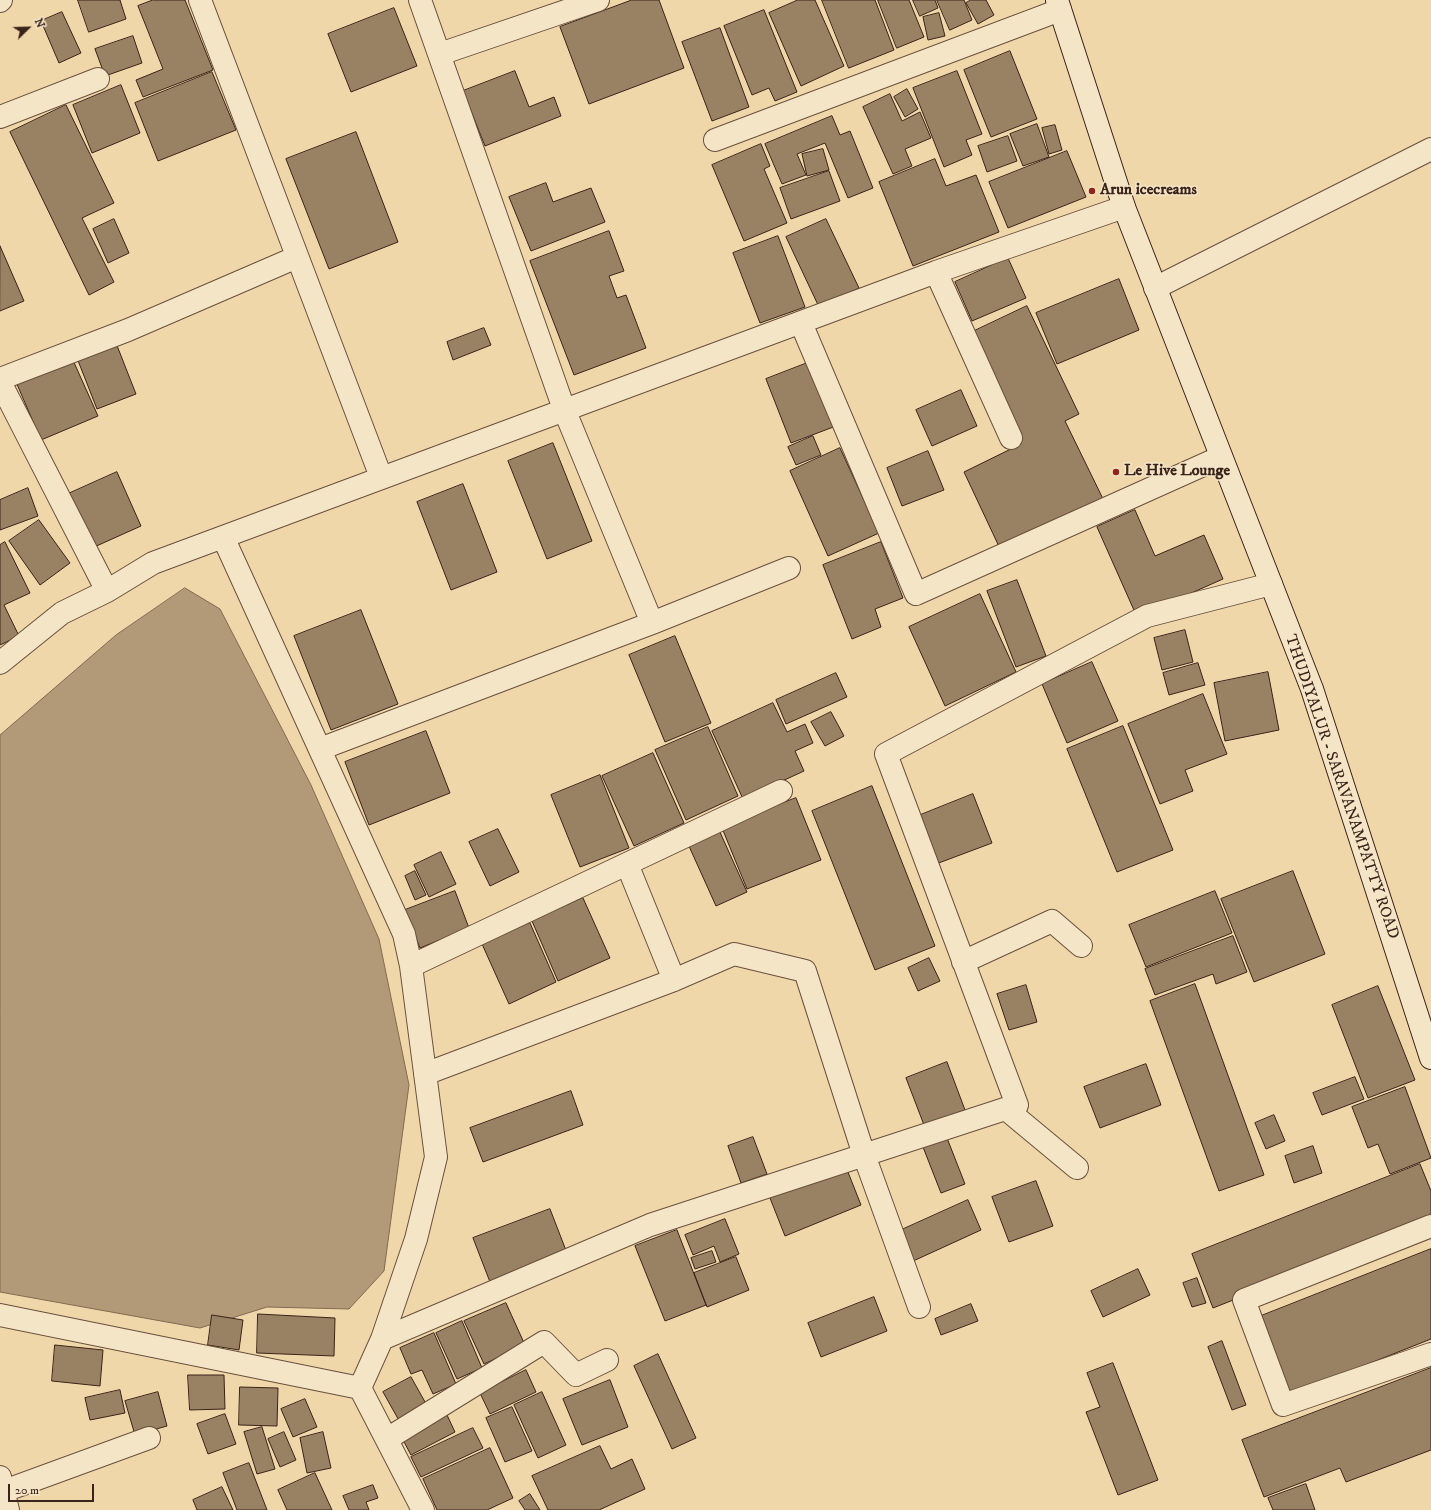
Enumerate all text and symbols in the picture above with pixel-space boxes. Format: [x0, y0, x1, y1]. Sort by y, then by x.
north arrow [8, 8, 48, 48]
text: N [31, 16, 47, 30]
place label: Arun icecreams [1100, 181, 1197, 201]
marker: Arun icecreams [1087, 186, 1097, 196]
place label: Le Hive Lounge [1124, 462, 1230, 482]
marker: Le Hive Lounge [1111, 467, 1121, 477]
street label: THUDIYALUR - SARAVANAMPATTY ROAD [1280, 632, 1402, 942]
scale bar [10, 1476, 96, 1502]
text: 20 m [15, 1483, 39, 1498]

